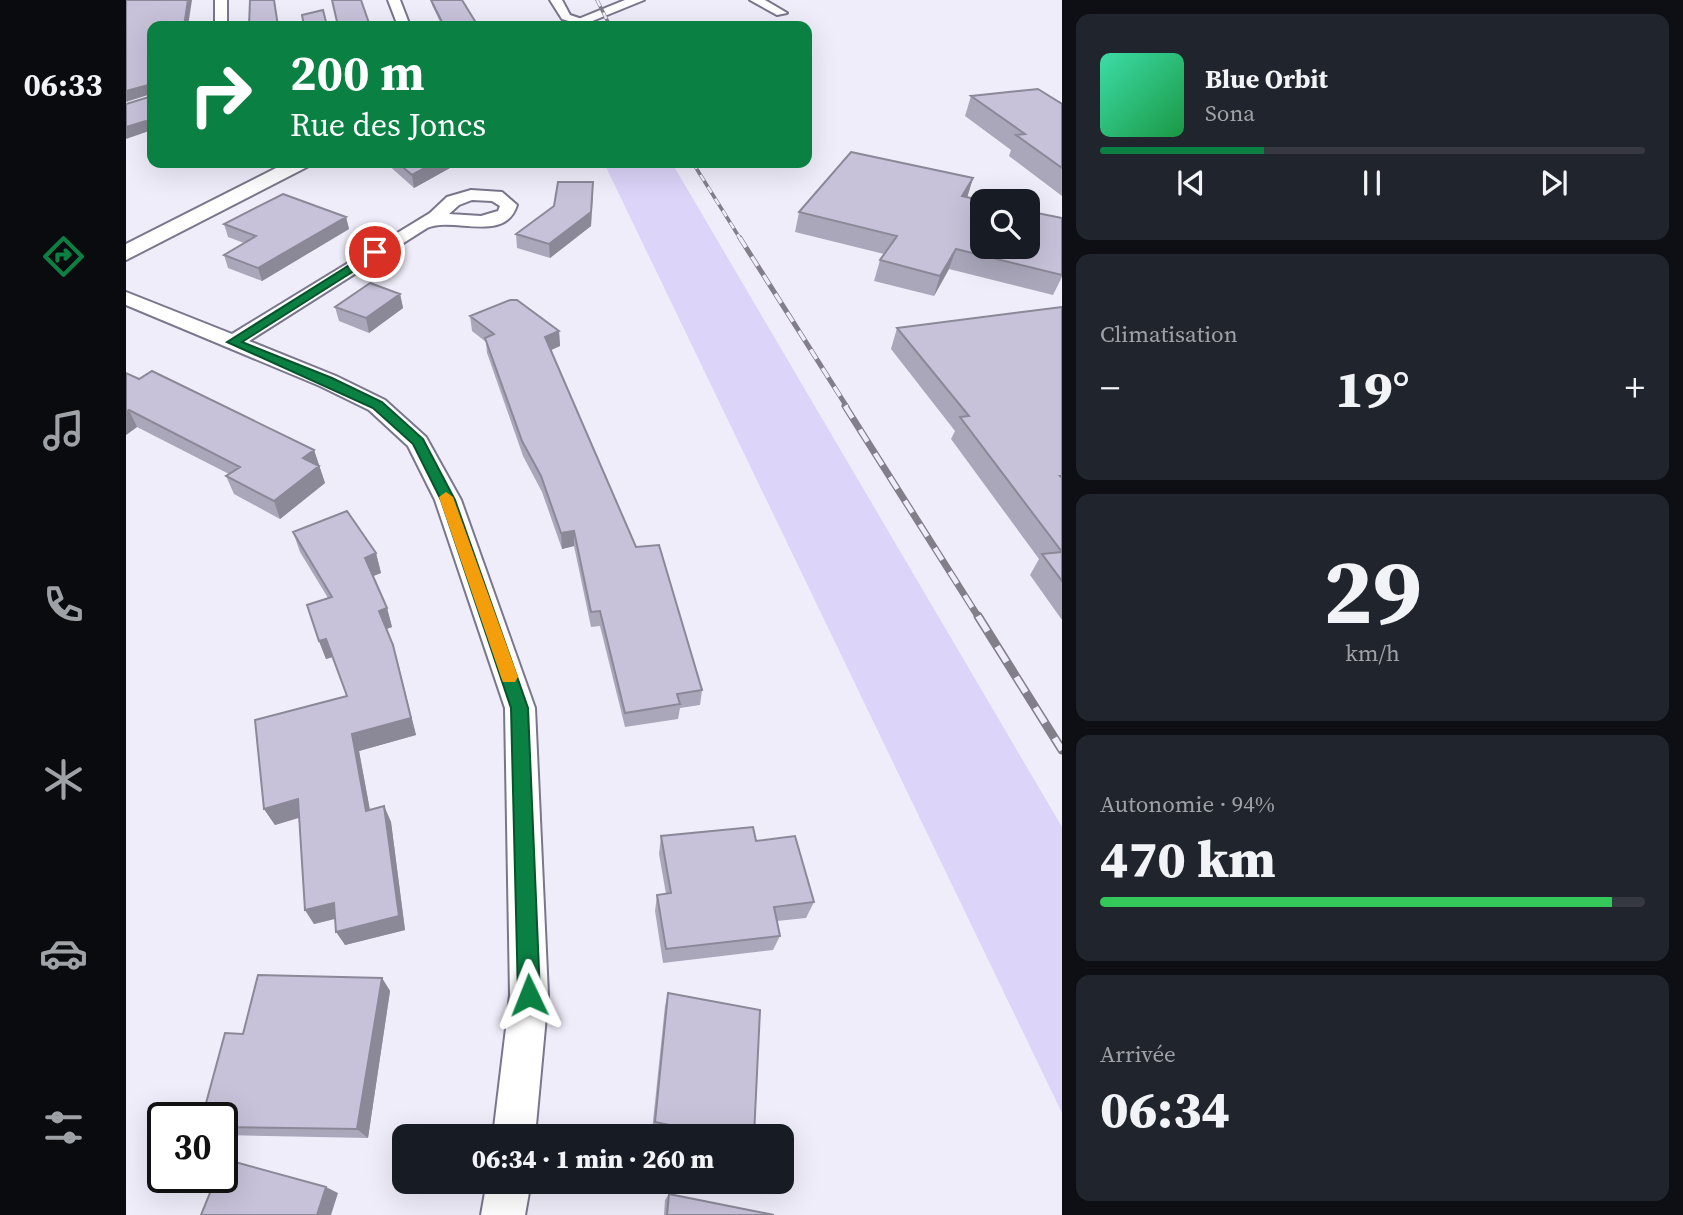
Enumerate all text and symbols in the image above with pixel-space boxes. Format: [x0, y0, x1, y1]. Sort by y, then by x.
text: 200 m [290, 39, 425, 106]
icon: right [175, 49, 266, 140]
text: Blue Orbit [1205, 61, 1328, 97]
text: 06:33 [24, 63, 102, 107]
text: Sona [1205, 97, 1255, 129]
text: Rue des Joncs [290, 103, 486, 147]
icon: previous [1172, 164, 1210, 202]
icon: pause [1353, 164, 1391, 202]
icon: next [1535, 164, 1573, 202]
map controls [970, 189, 1040, 259]
button: search [970, 189, 1040, 259]
pin [345, 222, 405, 282]
icon: directions [39, 232, 88, 281]
icon: arrive [356, 233, 394, 271]
text: Climatisation [1100, 318, 1238, 350]
text: 19° [1335, 353, 1410, 424]
text: − [1100, 362, 1120, 414]
text: + [1625, 362, 1645, 414]
icon: music [39, 406, 88, 455]
text: 29 [1323, 529, 1422, 653]
icon: phone [39, 580, 88, 629]
text: km/h [1345, 637, 1400, 669]
icon: climate [39, 755, 88, 804]
text: Autonomie · 94% [1100, 788, 1275, 820]
text: 470 km [1100, 823, 1276, 894]
icon: car [39, 929, 88, 978]
position arrow [492, 958, 566, 1032]
text: Arrivée [1100, 1038, 1176, 1070]
text: 06:34 [1100, 1073, 1230, 1144]
speed limit sign: 30 [147, 1102, 238, 1193]
icon: filters [39, 1103, 88, 1152]
text: 06:34 · 1 min · 260 m [472, 1141, 714, 1177]

